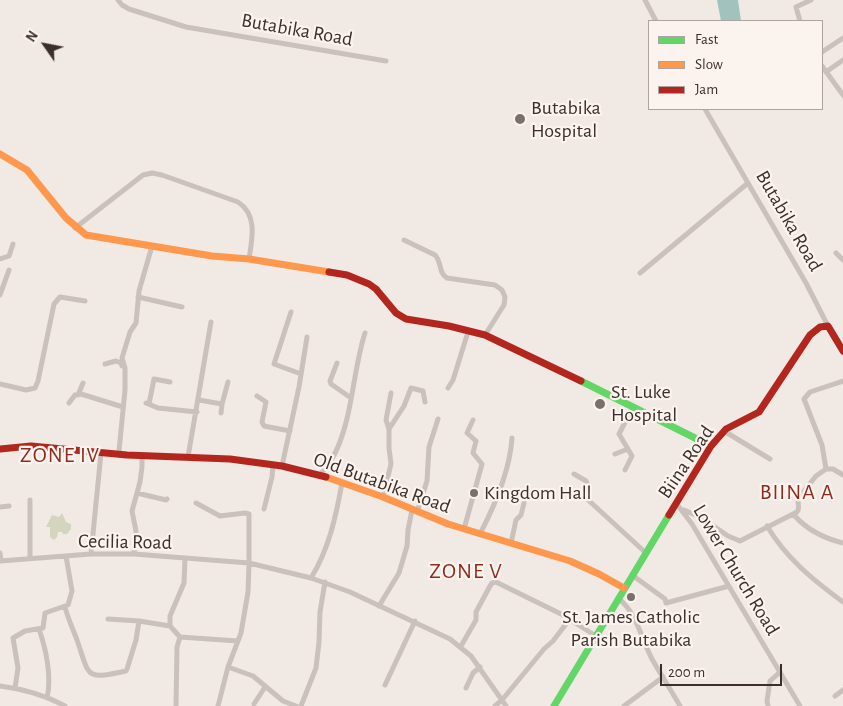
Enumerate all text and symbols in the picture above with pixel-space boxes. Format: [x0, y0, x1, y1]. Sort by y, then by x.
street label: Butabika Road [239, 8, 355, 52]
north arrow [20, 20, 70, 70]
legend [648, 20, 823, 110]
text: N [24, 29, 41, 45]
text: Fast [695, 32, 718, 47]
text: Slow [695, 57, 723, 72]
text: Jam [695, 82, 718, 97]
place label: Butabika Hospital [531, 96, 601, 143]
marker: Butabika Hospital [513, 112, 527, 126]
street label: Butabika Road [750, 166, 828, 276]
place label: St. Luke Hospital [611, 380, 677, 427]
marker: St. Luke Hospital [593, 397, 607, 411]
street label: Biina Road [653, 421, 719, 503]
district label: ZONE IV [19, 442, 101, 468]
street label: Old Butabika Road [310, 447, 454, 519]
district label: BIINA A [759, 479, 835, 505]
place label: Kingdom Hall [484, 481, 592, 505]
marker: Kingdom Hall [468, 487, 480, 499]
street label: Lower Church Road [688, 500, 784, 640]
street label: Cecilia Road [78, 529, 172, 555]
district label: ZONE V [429, 558, 503, 584]
marker: St. James Catholic Parish Butabika [625, 591, 637, 603]
place label: St. James Catholic Parish Butabika [562, 605, 700, 652]
scale bar [663, 654, 786, 686]
text: 200 m [668, 665, 705, 680]

